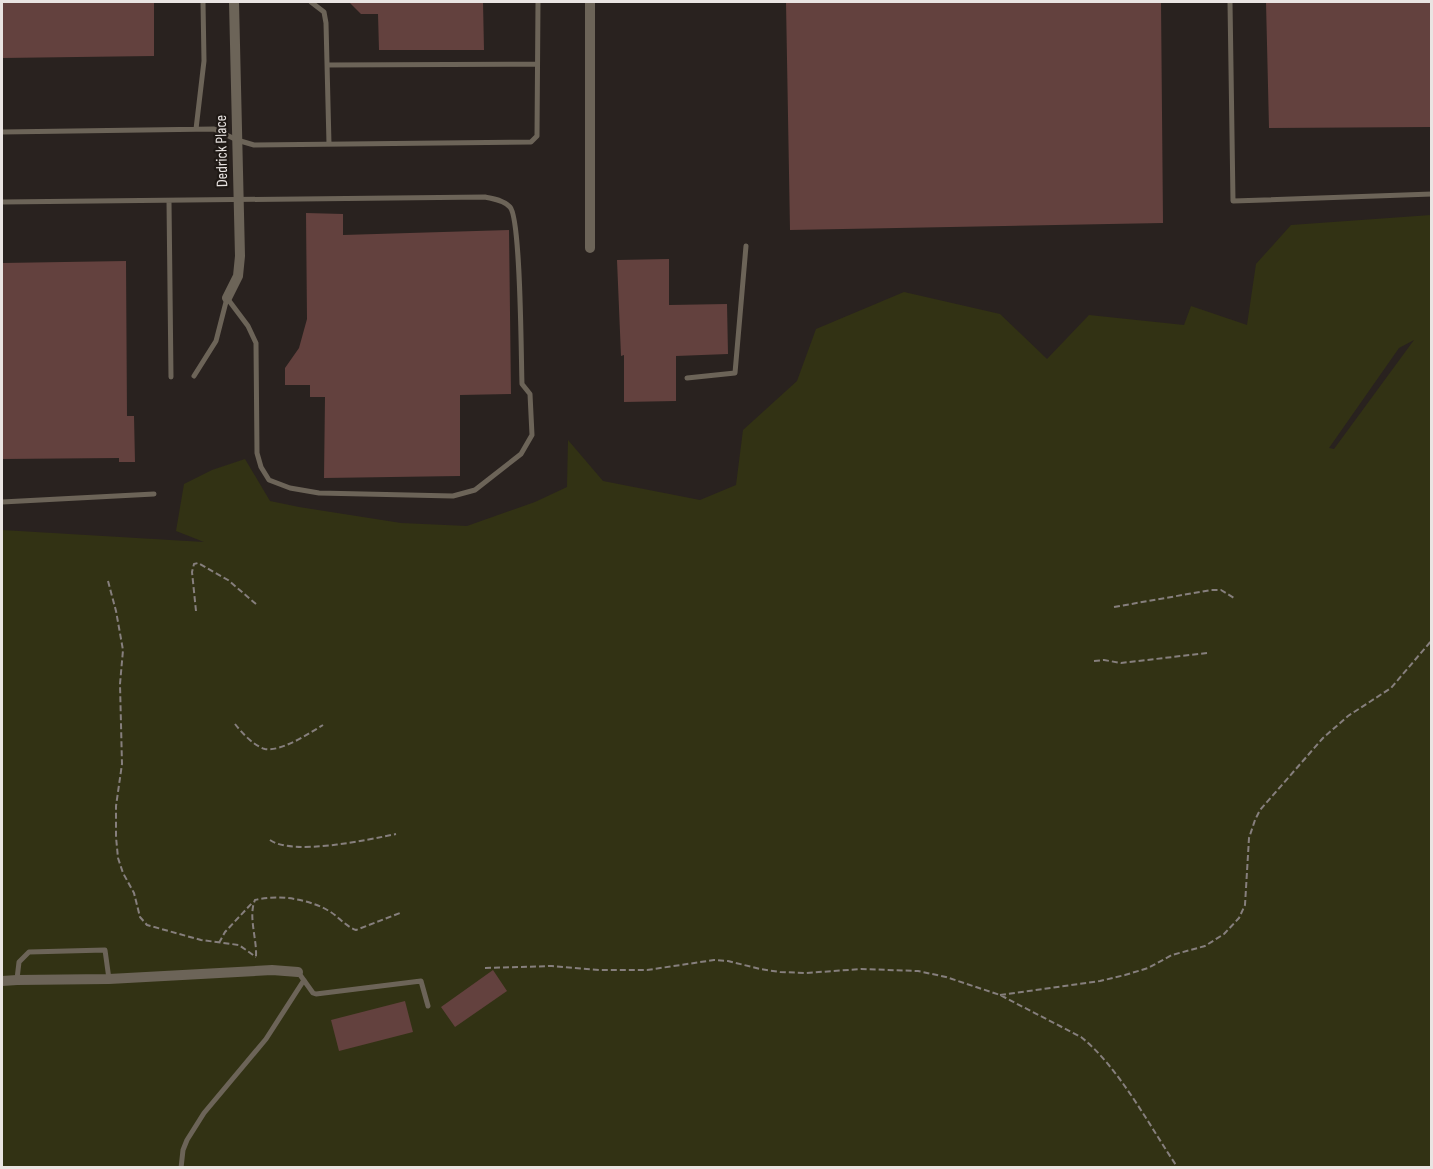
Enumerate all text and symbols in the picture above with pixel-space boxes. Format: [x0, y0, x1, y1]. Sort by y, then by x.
street label: Dedrick Place [212, 115, 232, 187]

